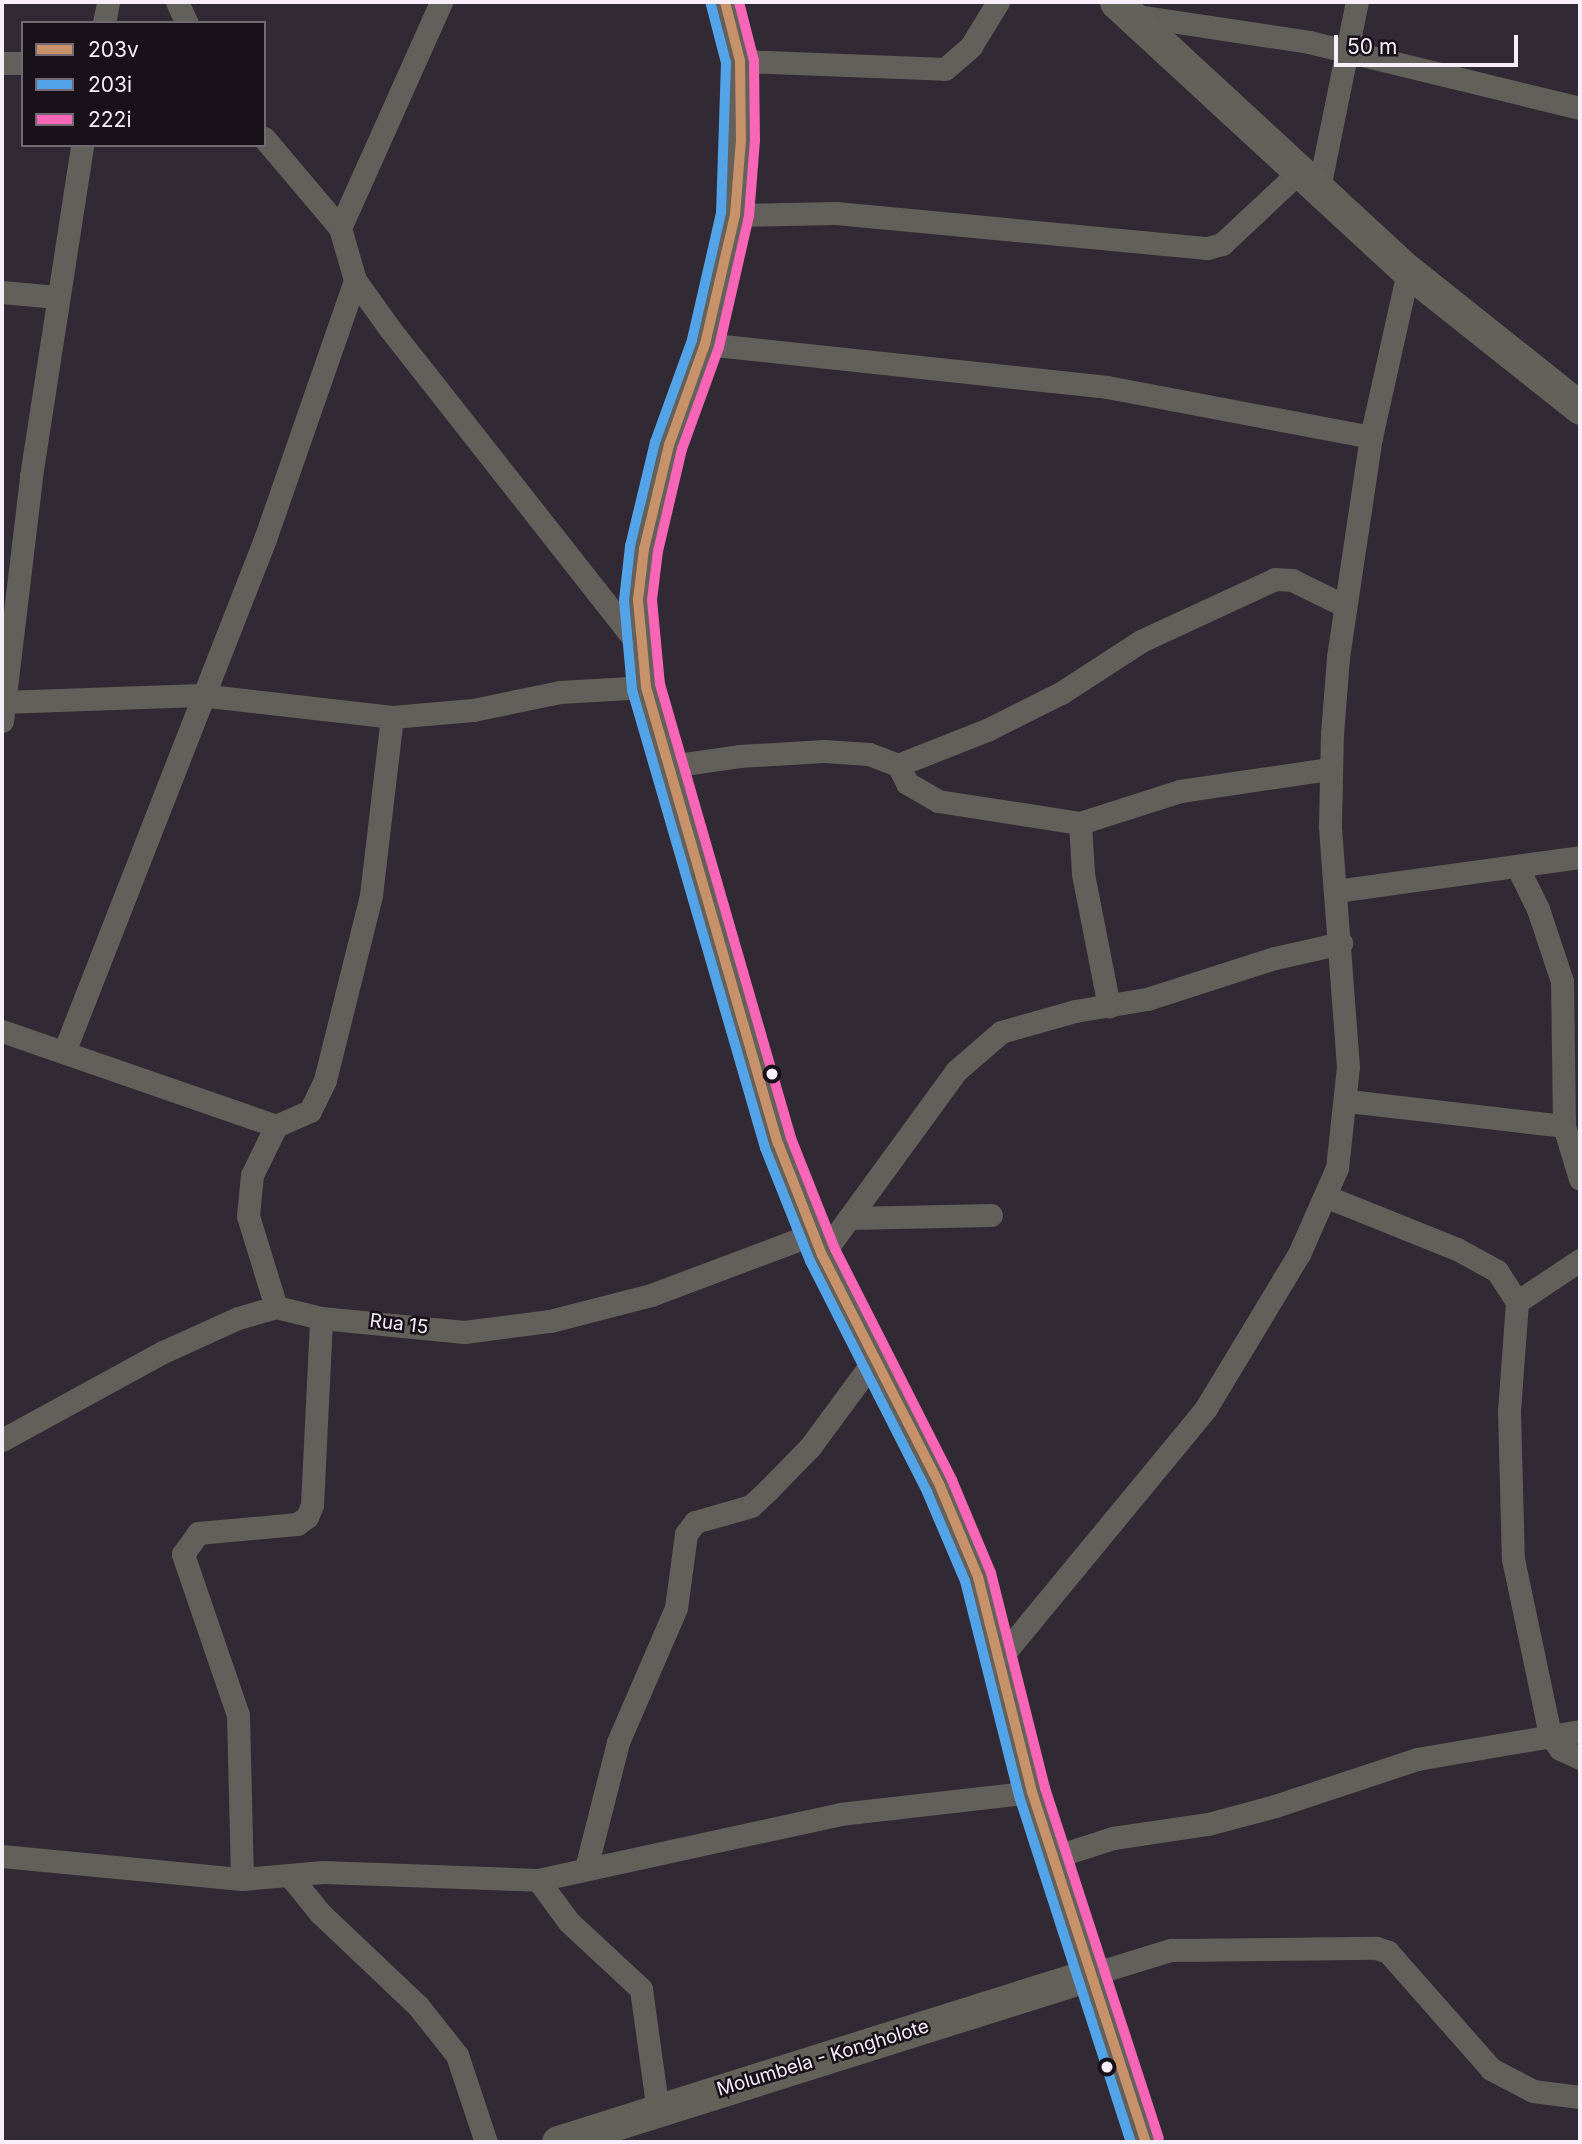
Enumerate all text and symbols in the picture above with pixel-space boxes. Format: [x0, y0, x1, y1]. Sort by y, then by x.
legend [21, 21, 266, 147]
scale bar [1337, 21, 1521, 65]
text: 50 m [1347, 34, 1397, 59]
text: 203v [88, 37, 139, 62]
text: 203i [88, 72, 132, 97]
text: 222i [88, 107, 132, 132]
unlabelled marker [765, 1067, 779, 1081]
street label: Rua 15 [368, 1309, 430, 1339]
street label: Molumbela - Kongholote [714, 2015, 932, 2101]
unlabelled marker [1100, 2060, 1114, 2074]

